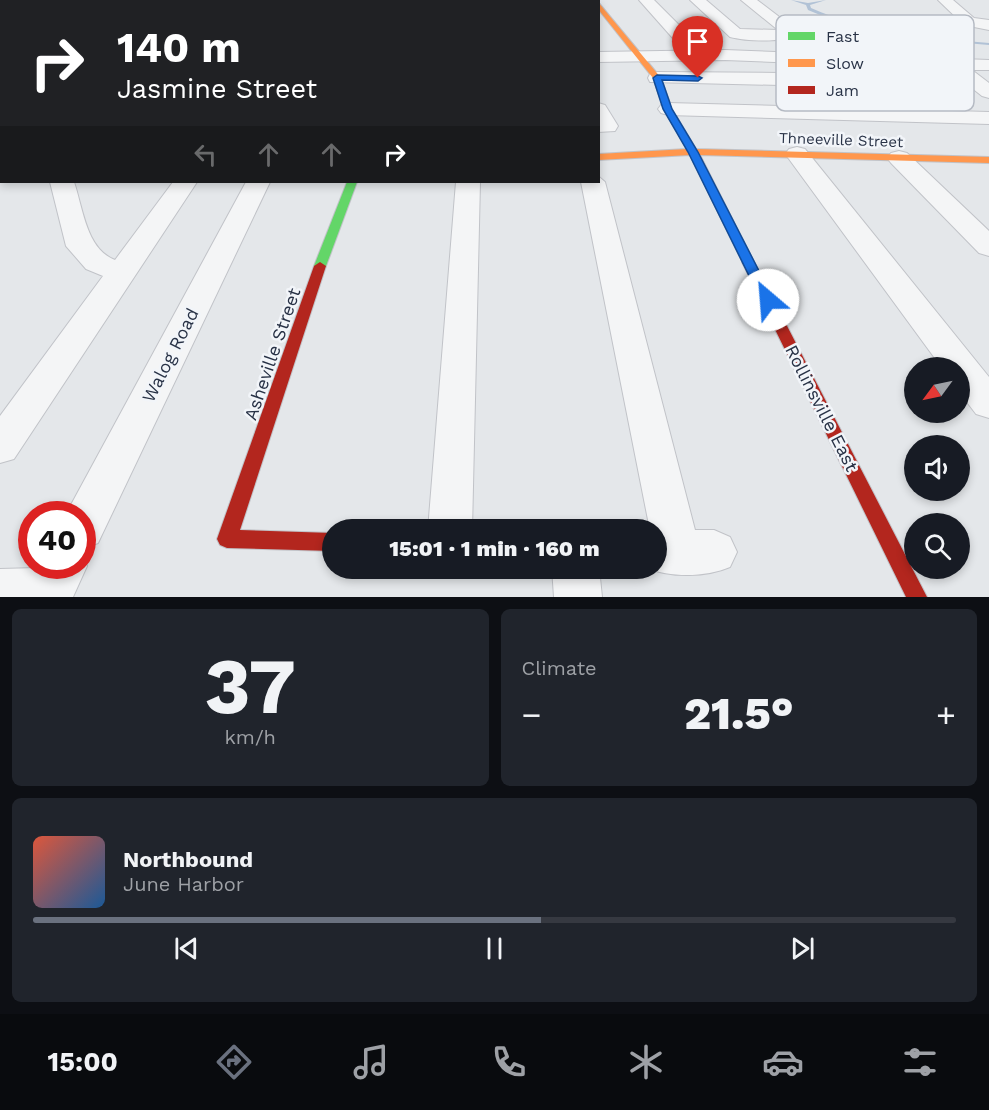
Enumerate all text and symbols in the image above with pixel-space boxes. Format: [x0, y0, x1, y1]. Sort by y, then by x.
legend [776, 15, 974, 111]
pin [672, 16, 723, 78]
text: 140 m [117, 23, 241, 72]
icon: right [18, 24, 96, 102]
icon: arrive [681, 25, 714, 58]
text: Fast [826, 27, 859, 46]
text: Slow [826, 54, 864, 73]
text: Jasmine Street [117, 73, 317, 105]
text: Jam [826, 81, 859, 100]
street label: Thneeville Street [779, 129, 904, 151]
icon: left [189, 138, 222, 171]
icon: ahead [252, 138, 285, 171]
icon: ahead [315, 138, 348, 171]
icon: right [378, 138, 411, 171]
position arrow [736, 268, 800, 332]
street label: Asheville Street [240, 285, 305, 423]
street label: Walog Road [137, 304, 203, 406]
street label: Rollinsville East [781, 341, 863, 475]
north arrow [904, 357, 970, 423]
map controls [904, 357, 970, 579]
button: sound [904, 435, 970, 501]
speed limit sign: 40 [18, 501, 96, 579]
button: search [904, 513, 970, 579]
text: 15:01 · 1 min · 160 m [389, 536, 600, 561]
text: 37 [205, 640, 296, 732]
text: Climate [522, 656, 597, 680]
text: 21.5° [684, 687, 794, 740]
text: − [522, 695, 541, 734]
text: + [936, 695, 956, 734]
text: km/h [224, 725, 276, 749]
text: Northbound [123, 847, 253, 872]
text: June Harbor [123, 872, 244, 896]
icon: previous [170, 932, 203, 965]
icon: pause [478, 932, 511, 965]
icon: next [786, 932, 819, 965]
icon: directions [213, 1041, 255, 1083]
icon: music [350, 1041, 392, 1083]
icon: phone [488, 1041, 530, 1083]
icon: climate [625, 1041, 667, 1083]
icon: car [762, 1041, 804, 1083]
icon: filters [899, 1041, 941, 1083]
text: 15:00 [48, 1046, 118, 1078]

